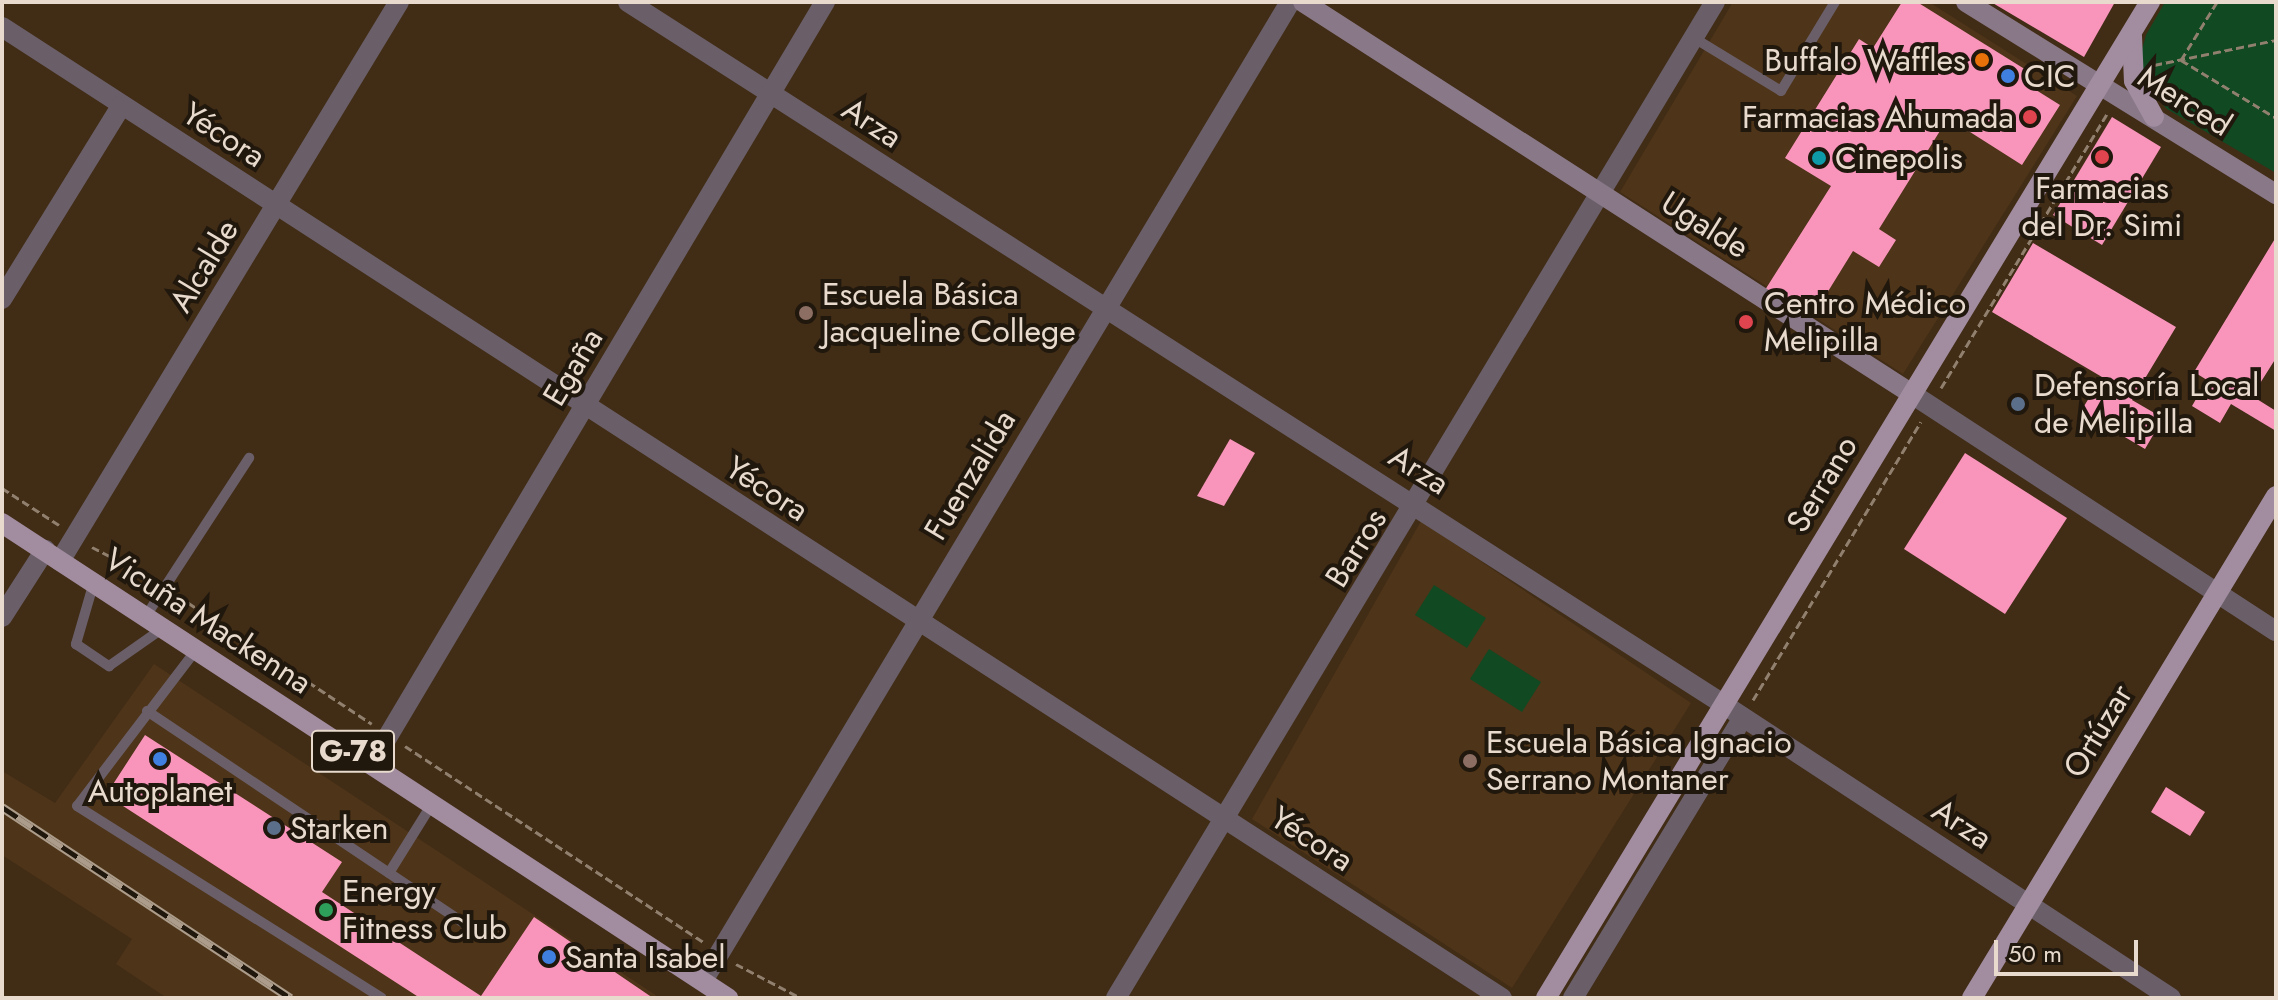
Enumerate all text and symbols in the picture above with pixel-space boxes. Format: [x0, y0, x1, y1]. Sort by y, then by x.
place label: Buffalo Waffles [1764, 41, 1966, 79]
marker: Buffalo Waffles [1973, 51, 1991, 69]
place label: CIC [2024, 57, 2076, 95]
street label: Merced [2131, 57, 2239, 145]
marker: CIC [1999, 67, 2017, 85]
street label: Arza [835, 90, 909, 156]
street label: Yécora [176, 94, 272, 176]
place label: Farmacias Ahumada [1742, 98, 2014, 136]
marker: Farmacias Ahumada [2021, 108, 2039, 126]
place label: Cinepolis [1835, 139, 1963, 177]
marker: Farmacias del Dr. Simi [2093, 148, 2111, 166]
marker: Cinepolis [1810, 149, 1828, 167]
place label: Farmacias del Dr. Simi [2022, 170, 2182, 245]
street label: Ugalde [1654, 183, 1756, 267]
street label: Alcalde [161, 213, 247, 319]
place label: Escuela Básica Jacqueline College [822, 276, 1076, 351]
place label: Centro Médico Melipilla [1764, 285, 1966, 360]
marker: Escuela Básica Jacqueline College [797, 304, 815, 322]
marker: Centro Médico Melipilla [1735, 311, 1757, 333]
street label: Egaña [535, 321, 611, 413]
place label: Defensoría Local de Melipilla [2034, 367, 2259, 442]
marker: Defensoría Local de Melipilla [2009, 395, 2027, 413]
street label: Fuenzalida [916, 403, 1024, 547]
street label: Serrano [1778, 429, 1866, 539]
street label: Arza [1382, 437, 1456, 503]
street label: Yécora [719, 448, 815, 530]
street label: Barros [1317, 502, 1395, 594]
street label: Vicuña Mackenna [97, 540, 319, 702]
street label: Ortúzar [2055, 677, 2141, 785]
place label: Escuela Básica Ignacio Serrano Montaner [1486, 724, 1792, 799]
road number: G-78 [311, 725, 395, 777]
marker: Autoplanet [151, 750, 169, 768]
marker: Escuela Básica Ignacio Serrano Montaner [1461, 752, 1479, 770]
place label: Autoplanet [88, 772, 232, 810]
street label: Arza [1925, 791, 1999, 857]
street label: Yécora [1264, 798, 1360, 880]
place label: Starken [290, 809, 388, 847]
marker: Starken [265, 819, 283, 837]
place label: Energy Fitness Club [342, 873, 507, 948]
marker: Energy Fitness Club [317, 901, 335, 919]
scale bar [1998, 924, 2142, 974]
text: 50 m [2008, 936, 2062, 971]
place label: Santa Isabel [565, 938, 726, 976]
marker: Santa Isabel [540, 948, 558, 966]

